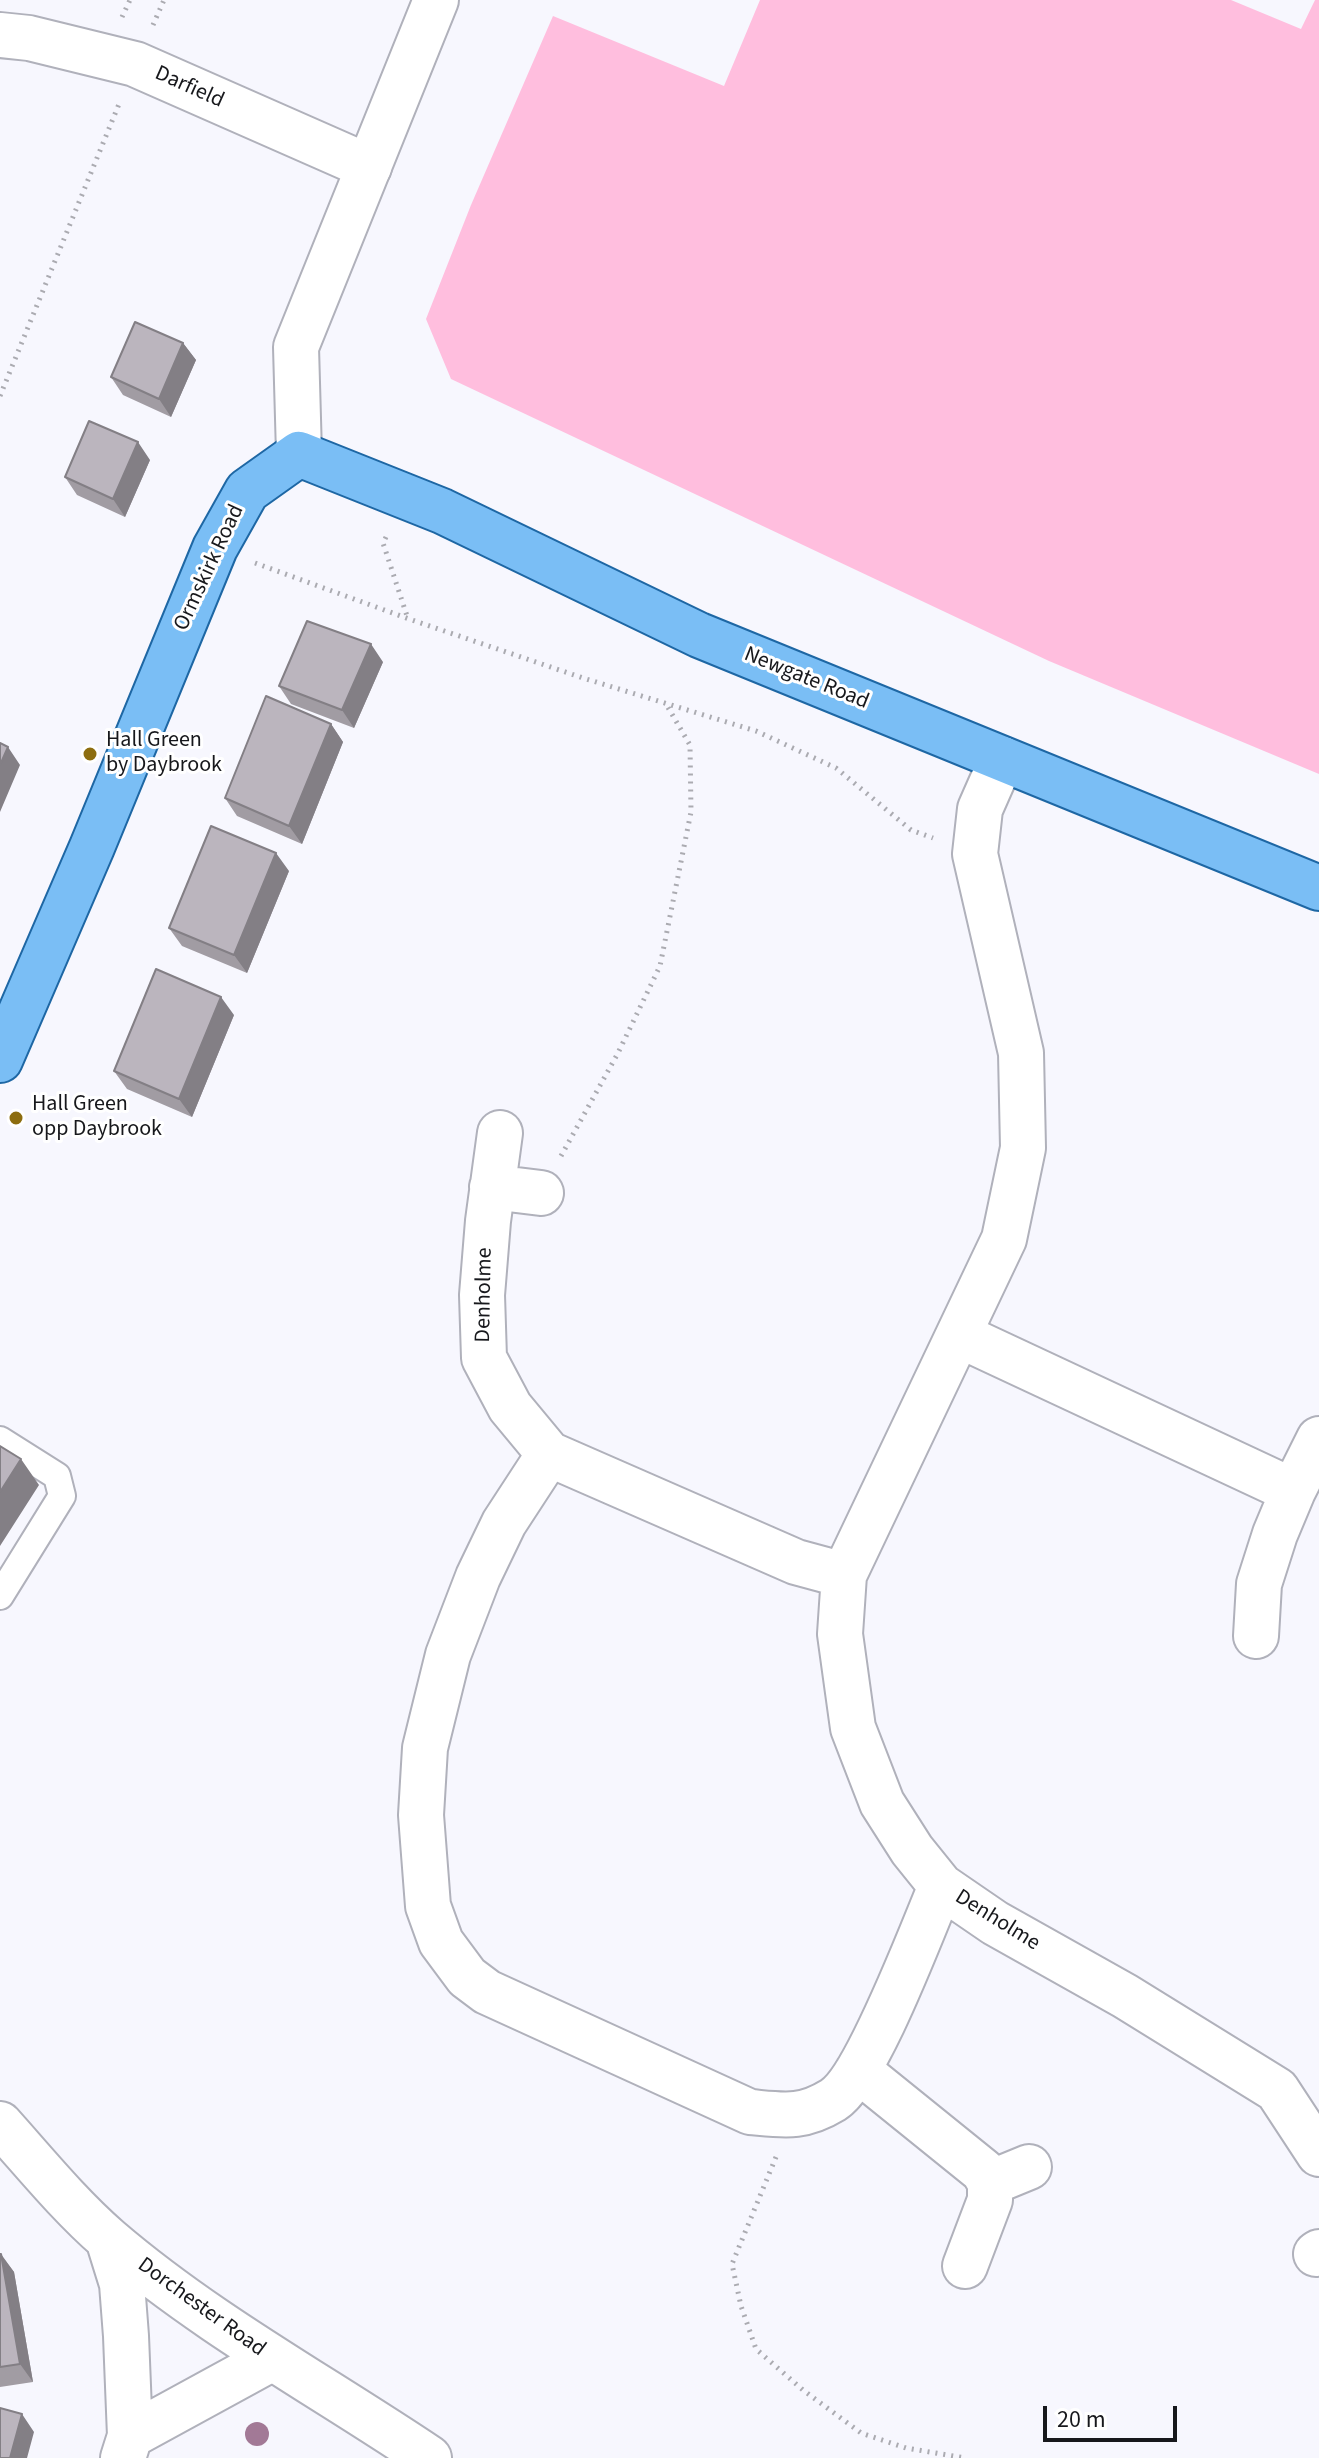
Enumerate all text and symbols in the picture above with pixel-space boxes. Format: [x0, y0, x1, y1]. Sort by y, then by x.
street label: Darfield [150, 61, 228, 115]
street label: Ormskirk Road [169, 501, 251, 635]
street label: Newgate Road [740, 642, 872, 716]
place label: Hall Green by Daybrook [106, 728, 222, 780]
marker: Hall Green by Daybrook [81, 745, 99, 763]
place label: Hall Green opp Daybrook [32, 1092, 162, 1144]
marker: Hall Green opp Daybrook [7, 1109, 25, 1127]
street label: Denholme [471, 1247, 499, 1343]
street label: Denholme [950, 1885, 1044, 1957]
street label: Dorchester Road [132, 2253, 270, 2363]
scale bar [1047, 2390, 1181, 2440]
text: 20 m [1057, 2402, 1106, 2437]

